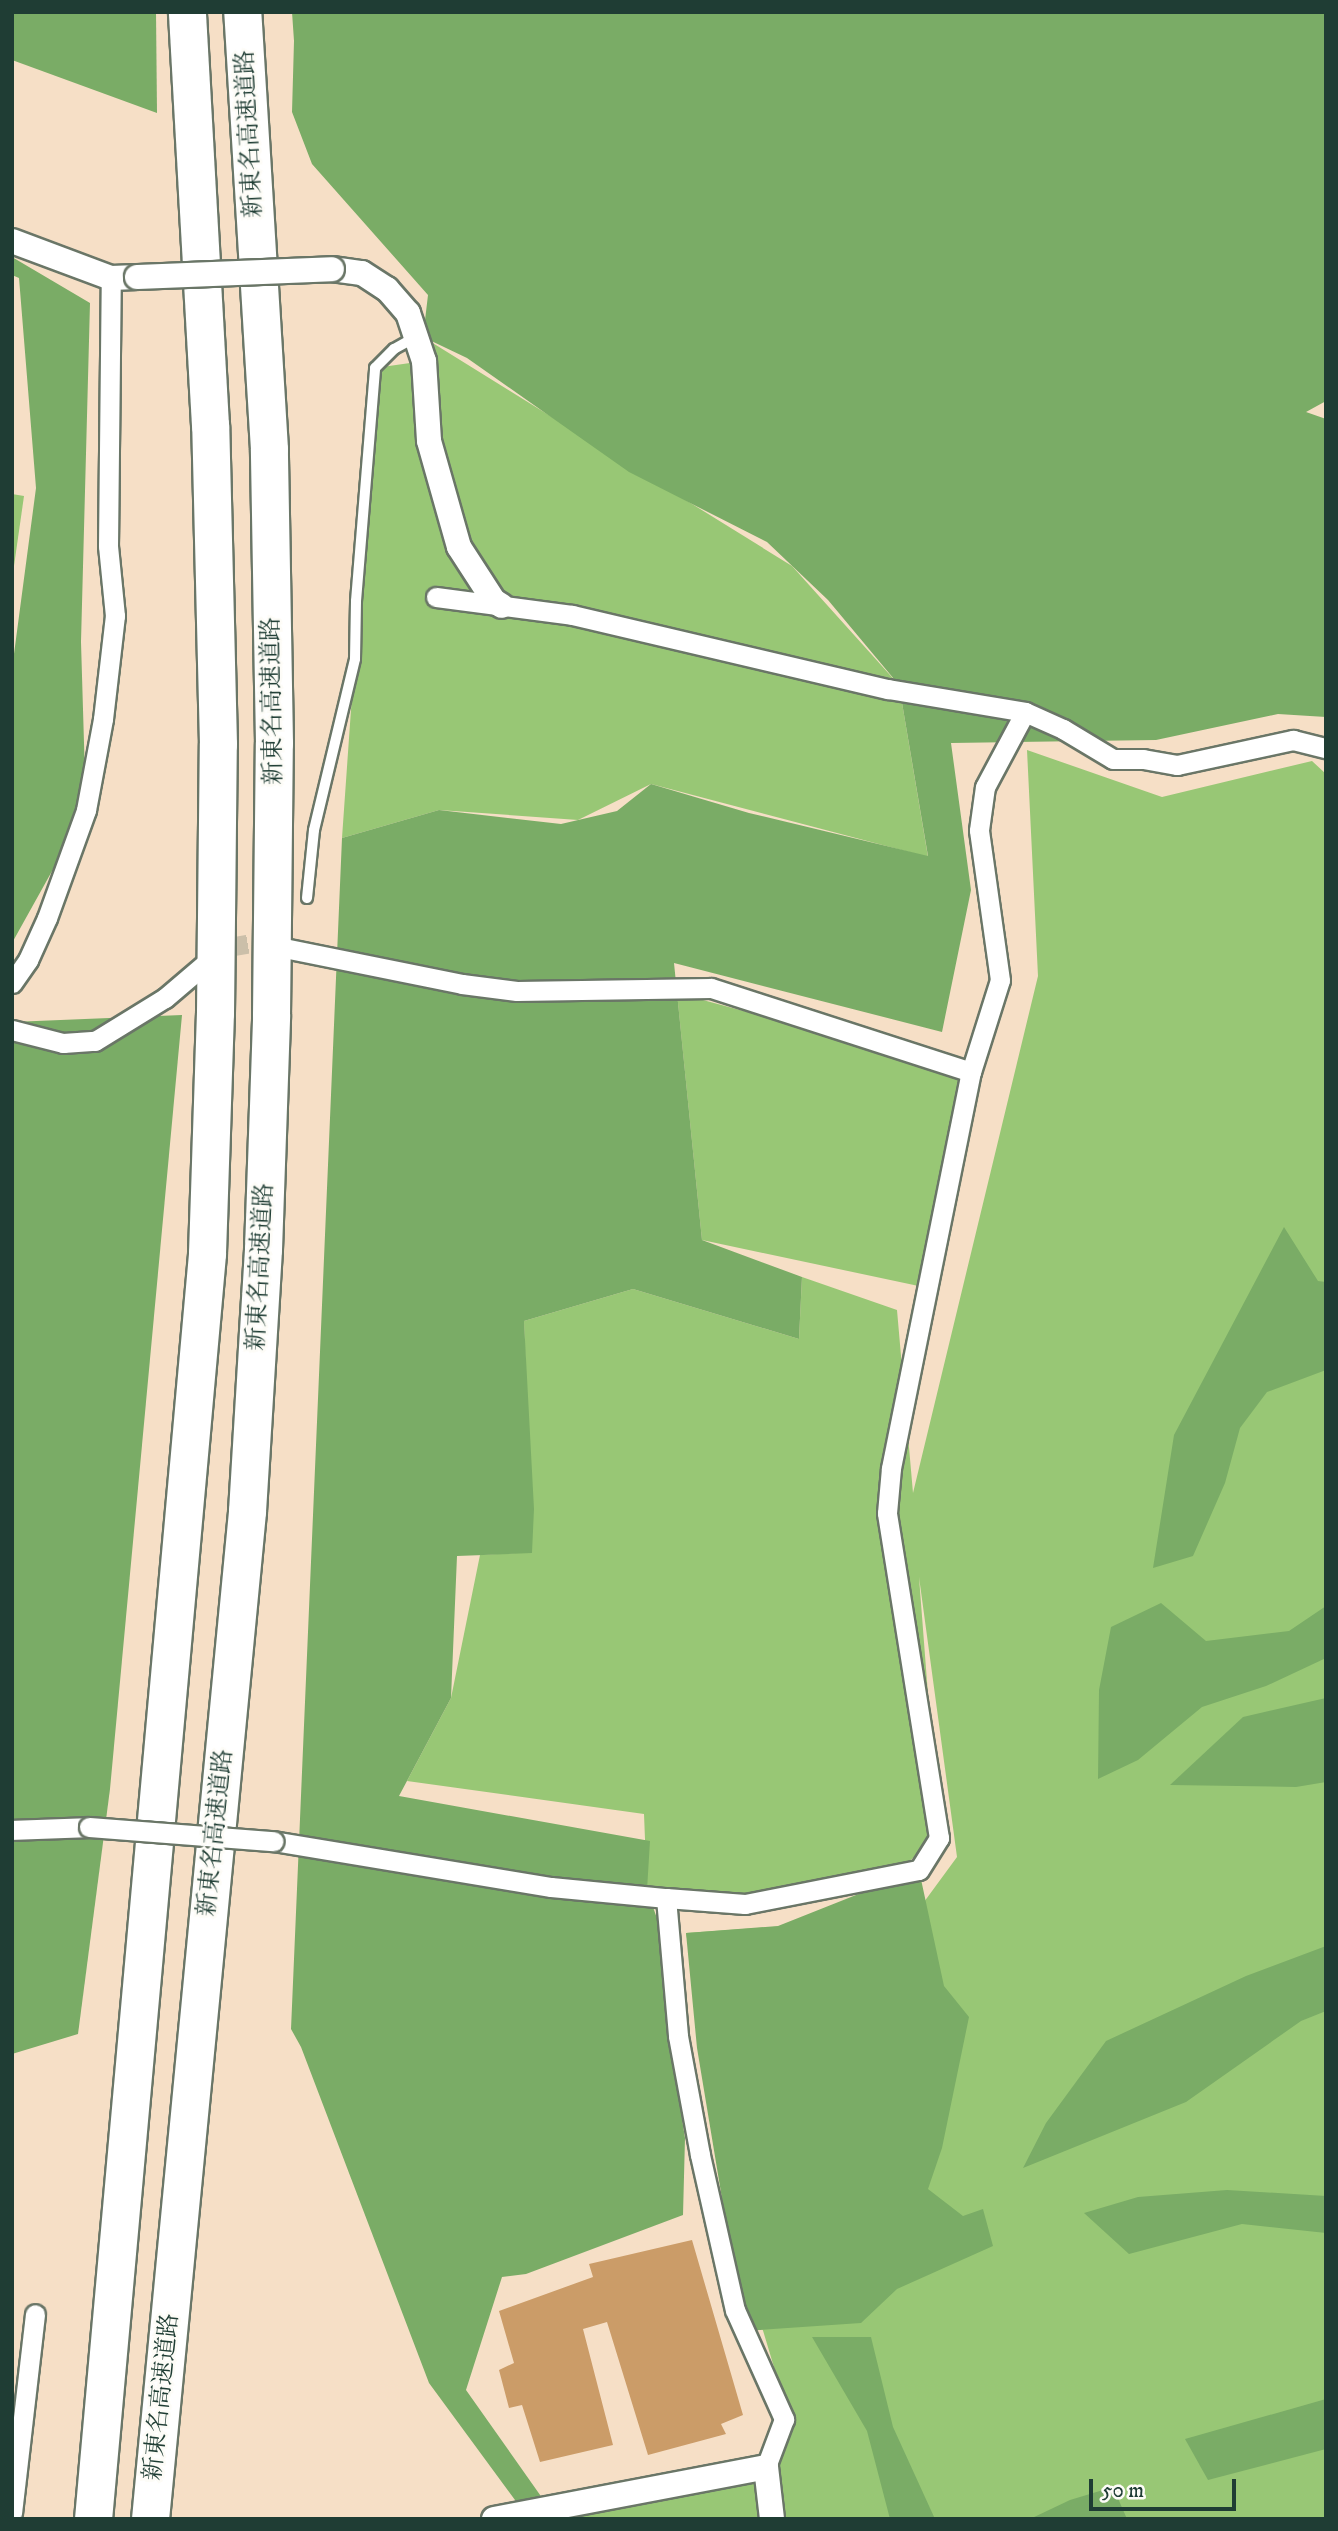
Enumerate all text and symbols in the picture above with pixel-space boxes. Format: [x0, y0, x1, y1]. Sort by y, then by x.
street label: 新東名高速道路 [231, 49, 269, 219]
street label: 新東名高速道路 [257, 617, 289, 785]
street label: 新東名高速道路 [242, 1182, 280, 1352]
street label: 新東名高速道路 [193, 1748, 239, 1918]
street label: 新東名高速道路 [139, 2312, 185, 2482]
scale bar [1093, 2464, 1240, 2508]
text: 50 m [1102, 2478, 1144, 2504]

